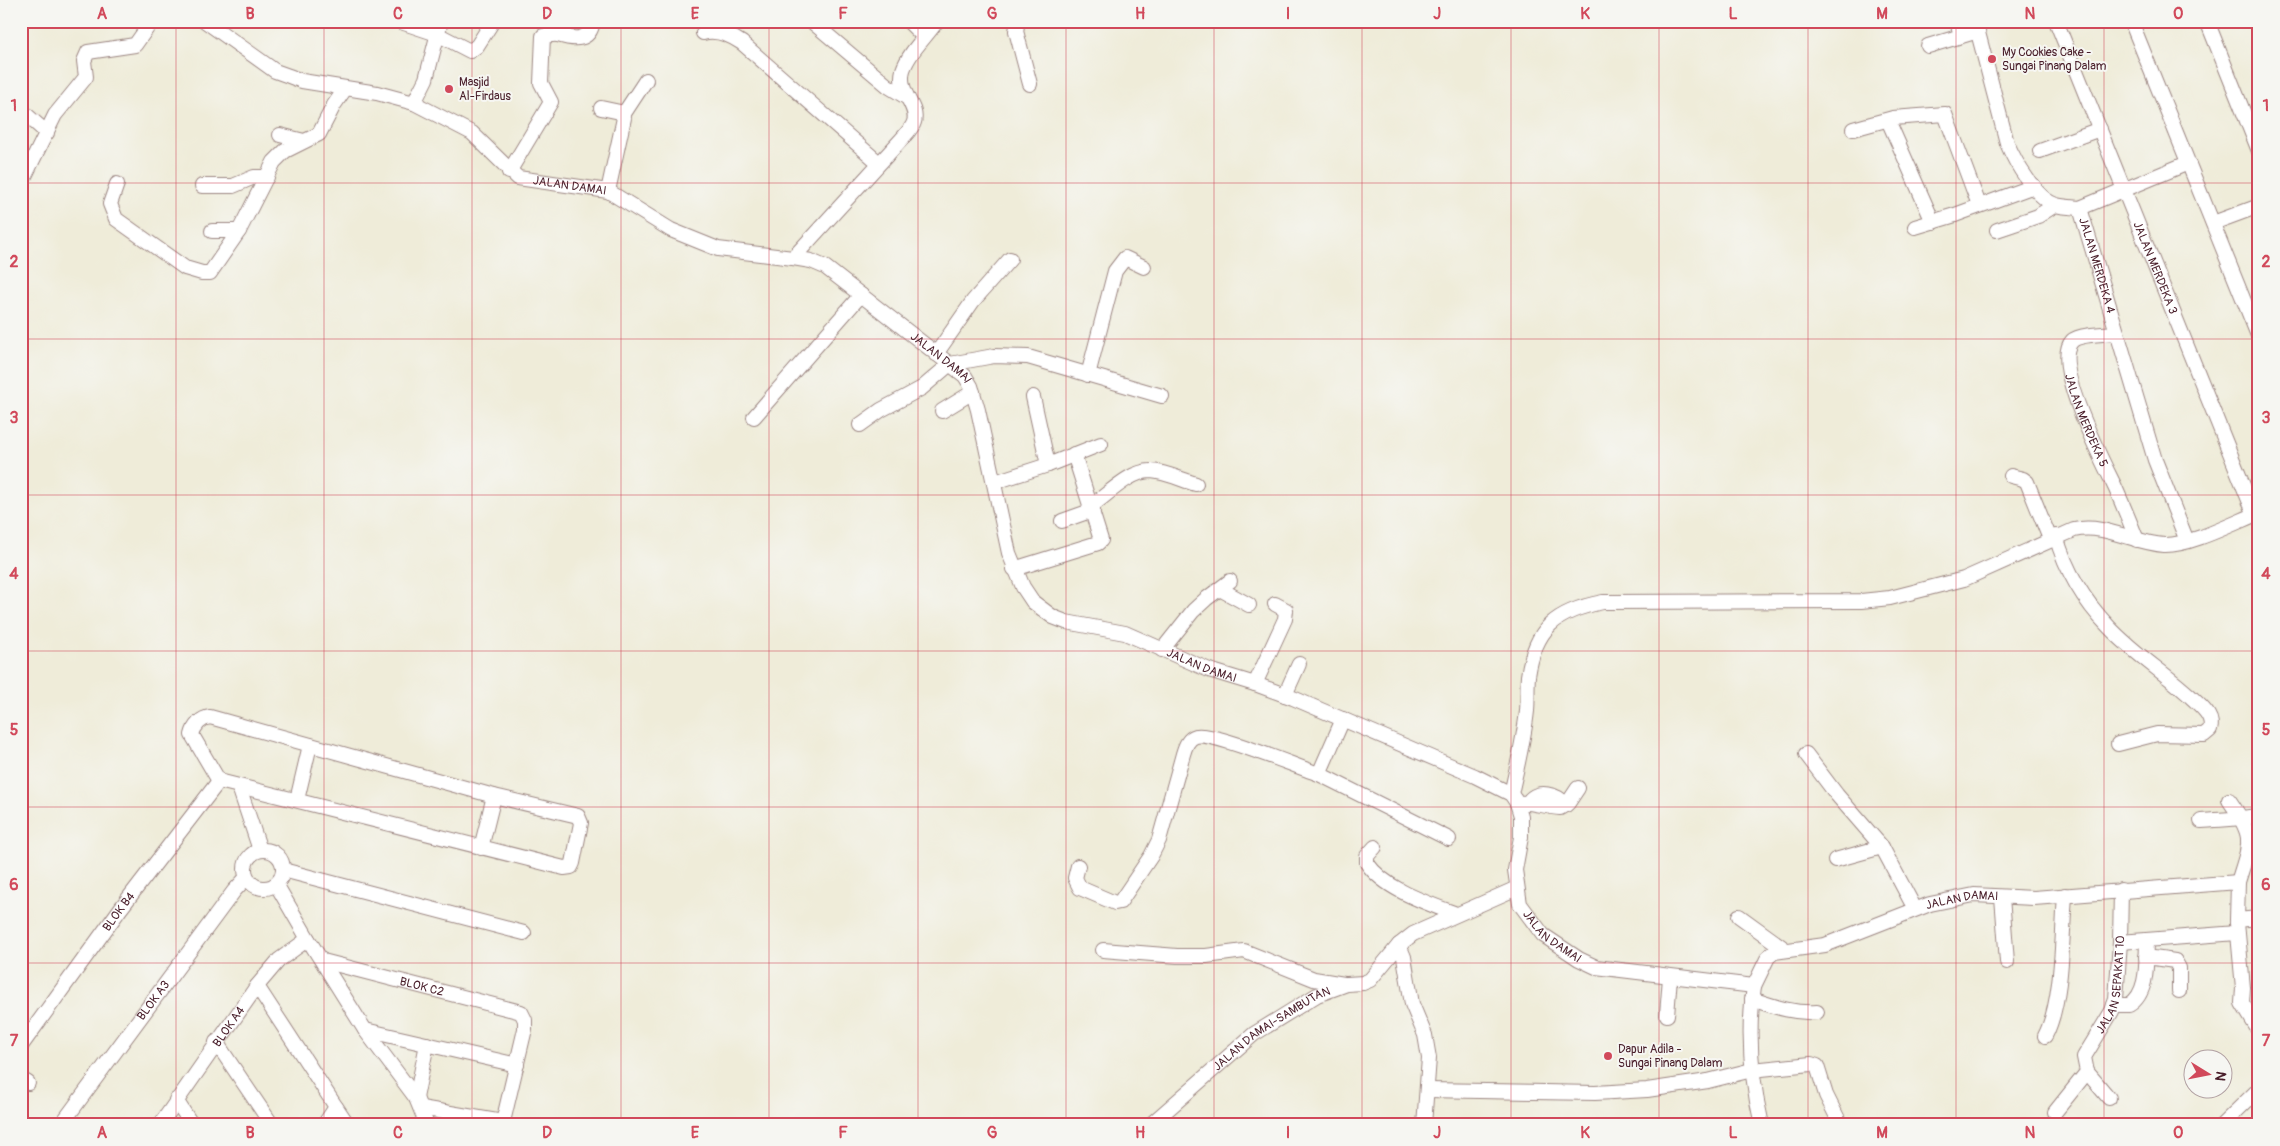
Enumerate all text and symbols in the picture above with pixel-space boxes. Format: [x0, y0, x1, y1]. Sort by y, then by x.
text: A [97, 4, 108, 24]
text: B [245, 4, 255, 24]
text: C [393, 4, 403, 24]
text: D [542, 4, 552, 24]
text: E [691, 4, 700, 24]
text: F [838, 4, 848, 24]
text: G [987, 4, 998, 24]
text: H [1135, 4, 1145, 24]
text: I [1286, 4, 1290, 24]
text: J [1433, 4, 1441, 24]
text: K [1580, 4, 1590, 24]
text: L [1728, 4, 1738, 24]
text: M [1876, 4, 1888, 24]
text: N [2025, 4, 2036, 24]
text: O [2173, 4, 2183, 24]
place label: My Cookies Cake - Sungai Pinang Dalam [2002, 45, 2107, 74]
marker: My Cookies Cake - Sungai Pinang Dalam [1986, 53, 1998, 65]
place label: Masjid Al-Firdaus [459, 75, 511, 104]
marker: Masjid Al-Firdaus [443, 83, 455, 95]
text: 1 [11, 96, 17, 116]
text: 1 [2263, 96, 2269, 116]
street label: JALAN DAMAI [532, 173, 607, 199]
street label: JALAN MERDEKA 4 [2075, 216, 2118, 315]
street label: JALAN MERDEKA 3 [2130, 219, 2180, 317]
text: 2 [10, 252, 19, 272]
text: 2 [2262, 252, 2271, 272]
street label: JALAN DAMAI [907, 329, 975, 386]
street label: JALAN MERDEKA 5 [2061, 373, 2111, 470]
text: 3 [10, 408, 19, 428]
text: 3 [2262, 408, 2271, 428]
text: 4 [9, 564, 19, 584]
text: 4 [2261, 564, 2271, 584]
street label: JALAN DAMAI [1164, 645, 1238, 686]
text: 5 [10, 720, 19, 740]
text: 5 [2262, 720, 2271, 740]
text: 6 [9, 875, 19, 895]
text: 6 [2261, 875, 2271, 895]
street label: JALAN DAMAI [1923, 888, 1999, 913]
street label: BLOK B4 [100, 889, 138, 934]
street label: JALAN DAMAI [1519, 907, 1584, 967]
street label: JALAN SEPAKAT 10 [2093, 935, 2128, 1037]
street label: BLOK C2 [398, 974, 446, 1000]
street label: BLOK A3 [134, 978, 173, 1023]
street label: JALAN DAMAI-SAMBUTAN [1210, 984, 1332, 1074]
street label: BLOK A4 [210, 1004, 248, 1050]
text: 7 [10, 1031, 19, 1051]
text: 7 [2262, 1031, 2271, 1051]
place label: Dapur Adila - Sungai Pinang Dalam [1618, 1042, 1723, 1071]
north arrow [2182, 1048, 2232, 1098]
marker: Dapur Adila - Sungai Pinang Dalam [1602, 1050, 1614, 1062]
text: N [2211, 1070, 2230, 1082]
text: A [97, 1123, 108, 1143]
text: B [245, 1123, 255, 1143]
text: C [393, 1123, 403, 1143]
text: D [542, 1123, 552, 1143]
text: E [691, 1123, 700, 1143]
text: F [838, 1123, 848, 1143]
text: G [987, 1123, 998, 1143]
text: H [1135, 1123, 1145, 1143]
text: I [1286, 1123, 1290, 1143]
text: J [1433, 1123, 1441, 1143]
text: K [1580, 1123, 1590, 1143]
text: L [1728, 1123, 1738, 1143]
text: M [1876, 1123, 1888, 1143]
text: N [2025, 1123, 2036, 1143]
text: O [2173, 1123, 2183, 1143]

